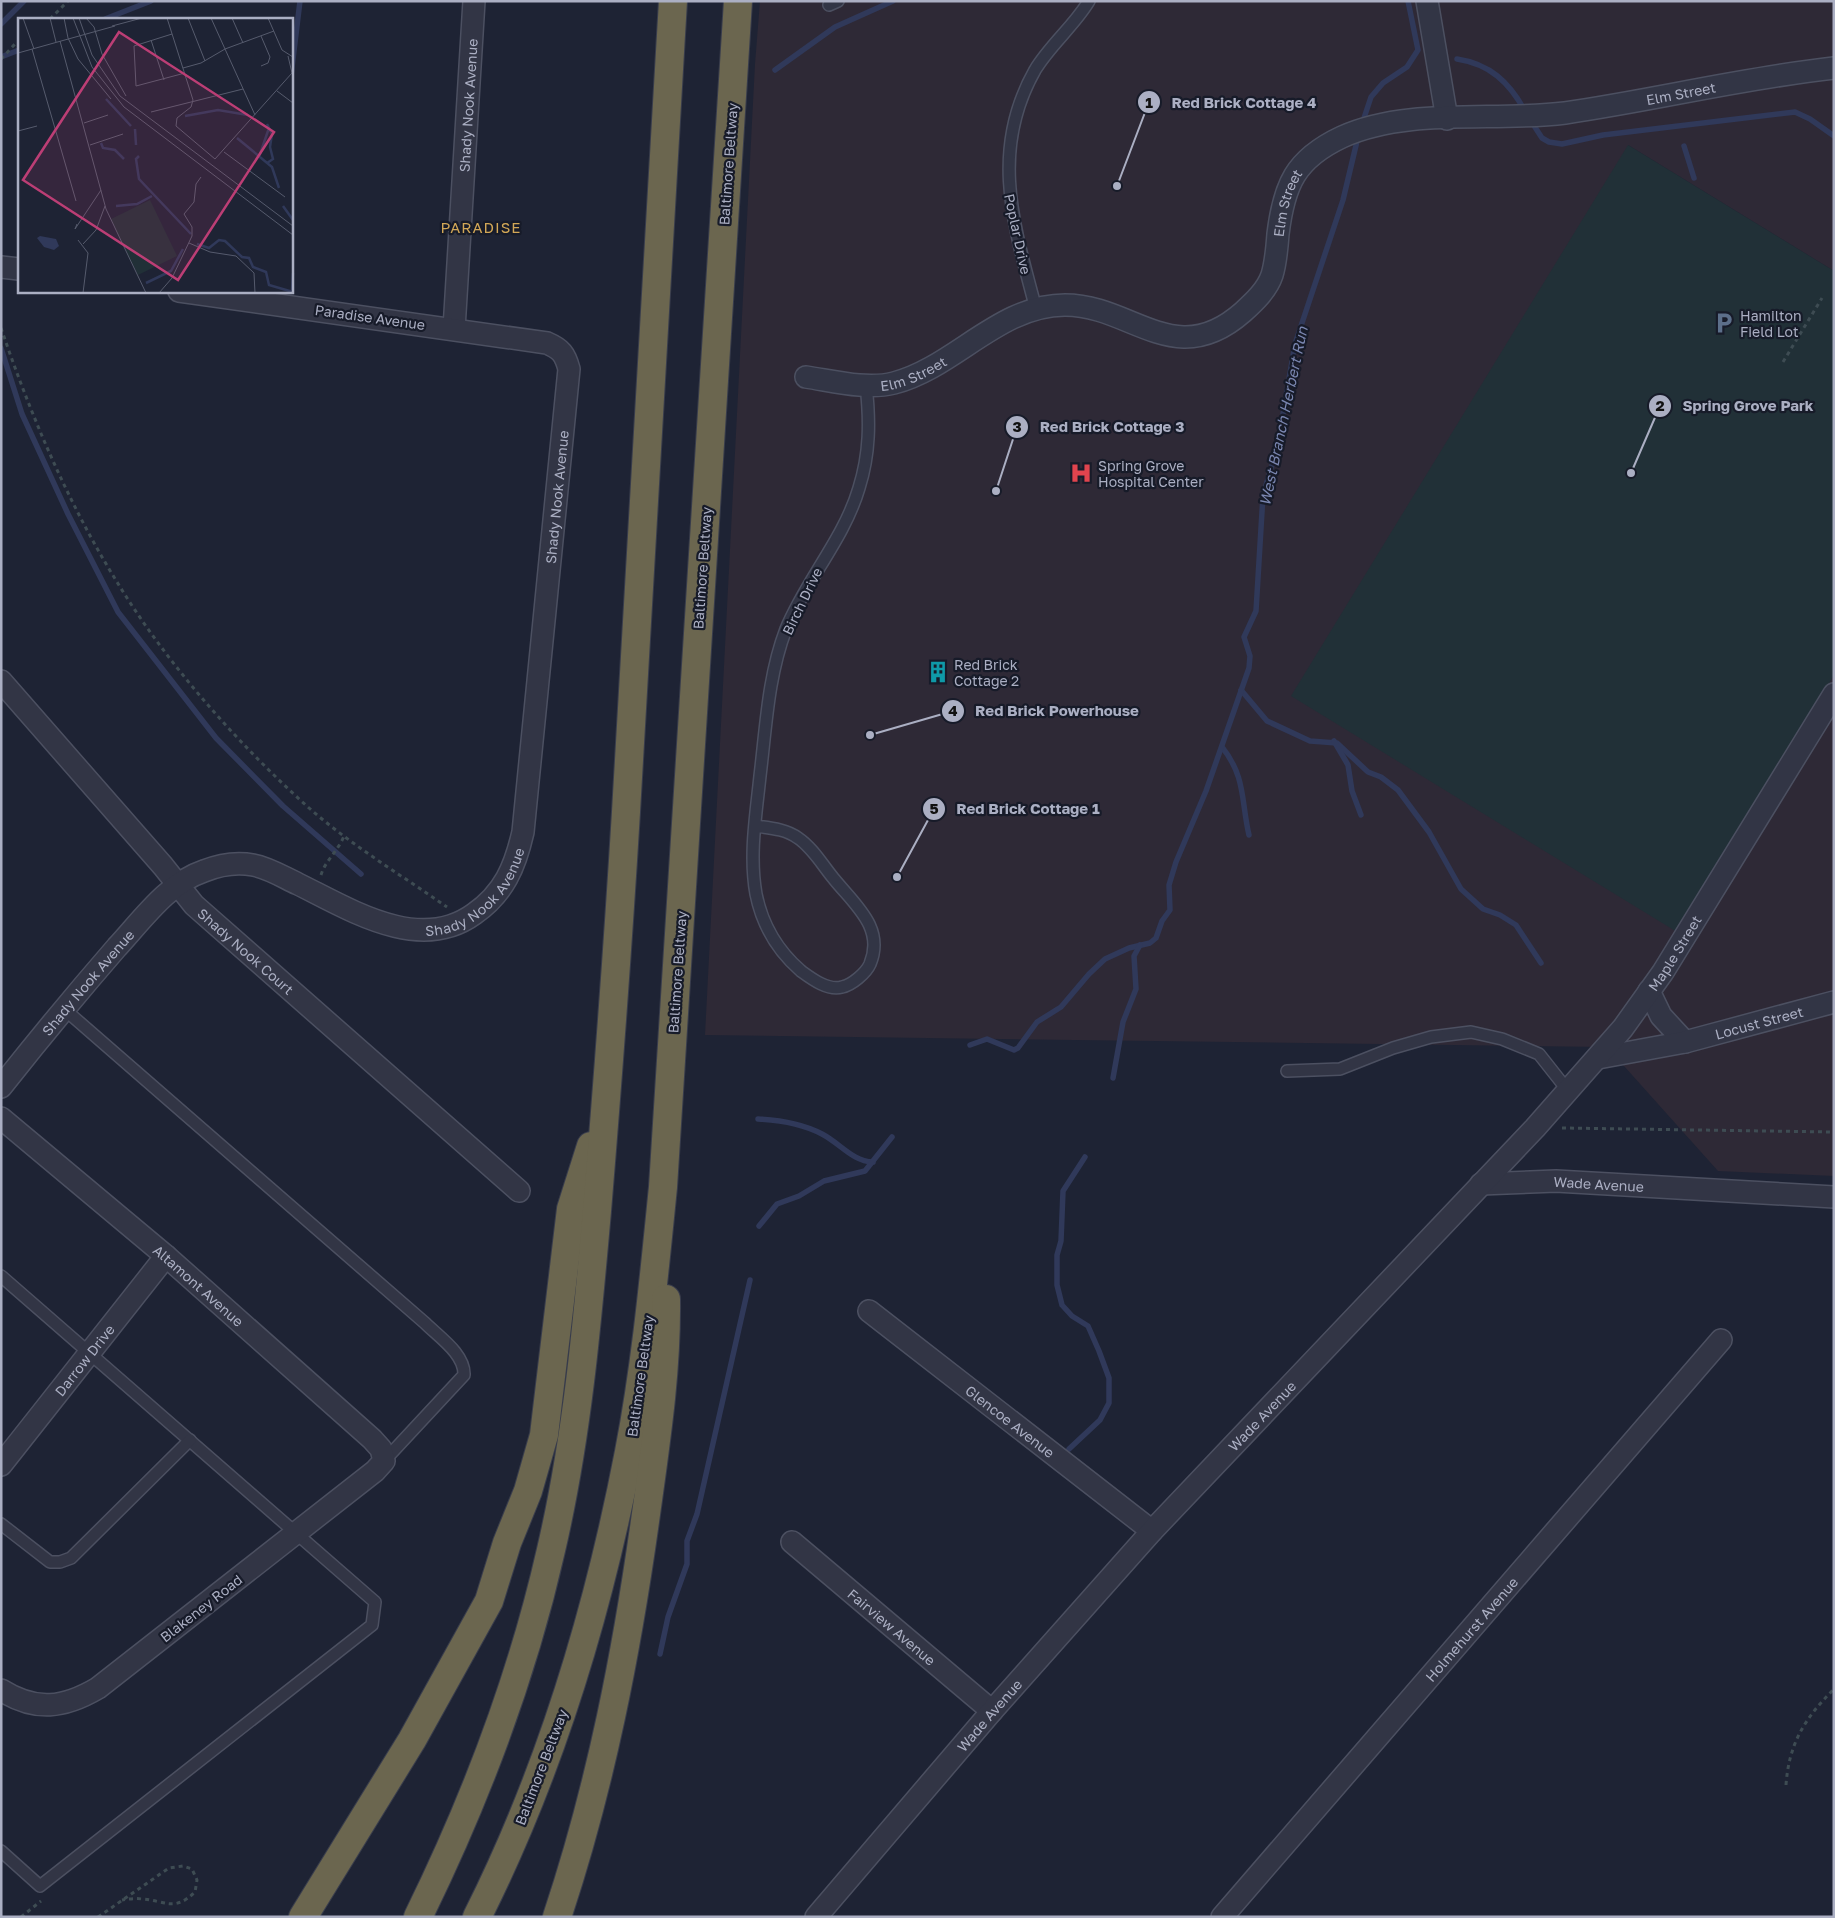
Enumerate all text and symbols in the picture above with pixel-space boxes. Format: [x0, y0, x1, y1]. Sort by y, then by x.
inset map [18, 18, 292, 292]
street label: Shady Nook Avenue [455, 38, 480, 173]
street label: Elm Street [1645, 78, 1717, 108]
callout: Red Brick Cottage 4 [1136, 87, 1326, 117]
text: 1 [1145, 93, 1153, 111]
text: Red Brick Cottage 4 [1172, 93, 1316, 111]
street label: Baltimore Beltway [715, 102, 741, 226]
street label: Elm Street [1269, 165, 1305, 238]
street label: Poplar Drive [1001, 192, 1035, 276]
district label: PARADISE [441, 218, 521, 236]
street label: Paradise Avenue [314, 301, 426, 333]
place label: Hamilton Field Lot [1740, 307, 1802, 340]
parking icon: Hamilton Field Lot [1711, 310, 1737, 336]
water label: West Branch Herbert Run [1255, 324, 1311, 507]
street label: Elm Street [879, 352, 949, 394]
callout: Spring Grove Park [1648, 391, 1824, 421]
text: 2 [1655, 396, 1665, 414]
text: Spring Grove Park [1682, 396, 1814, 414]
callout: Red Brick Cottage 3 [1004, 412, 1194, 442]
text: 3 [1012, 417, 1022, 435]
text: Red Brick Cottage 3 [1040, 417, 1184, 435]
street label: Shady Nook Avenue [541, 430, 571, 564]
place label: Spring Grove Hospital Center [1098, 457, 1204, 490]
hospital icon: Spring Grove Hospital Center [1068, 460, 1094, 486]
street label: Baltimore Beltway [689, 506, 715, 630]
street label: Birch Drive [778, 565, 826, 637]
place label: Red Brick Cottage 2 [954, 656, 1019, 689]
building icon: Red Brick Cottage 2 [925, 659, 951, 685]
callout: Red Brick Powerhouse [940, 696, 1149, 726]
text: 4 [948, 701, 958, 719]
text: Red Brick Powerhouse [975, 701, 1139, 719]
callout: Red Brick Cottage 1 [921, 794, 1110, 824]
text: 5 [929, 799, 939, 817]
text: Red Brick Cottage 1 [956, 799, 1100, 817]
street label: Shady Nook Avenue [425, 845, 527, 939]
street label: Shady Nook Court [195, 904, 297, 997]
street label: Baltimore Beltway [664, 910, 690, 1034]
street label: Maple Street [1644, 912, 1704, 994]
street label: Shady Nook Avenue [38, 926, 137, 1039]
street label: Locust Street [1713, 1002, 1805, 1042]
street label: Wade Avenue [1553, 1172, 1645, 1195]
street label: Altamont Avenue [150, 1241, 247, 1330]
street label: Baltimore Beltway [623, 1314, 657, 1438]
street label: Darrow Drive [51, 1321, 117, 1399]
street label: Wade Avenue [1224, 1377, 1299, 1454]
street label: Glencoe Avenue [962, 1381, 1058, 1461]
street label: Blakeney Road [157, 1571, 245, 1645]
street label: Holmehurst Avenue [1421, 1573, 1521, 1685]
street label: Fairview Avenue [845, 1585, 939, 1668]
street label: Wade Avenue [953, 1675, 1025, 1755]
street label: Baltimore Beltway [511, 1707, 571, 1827]

